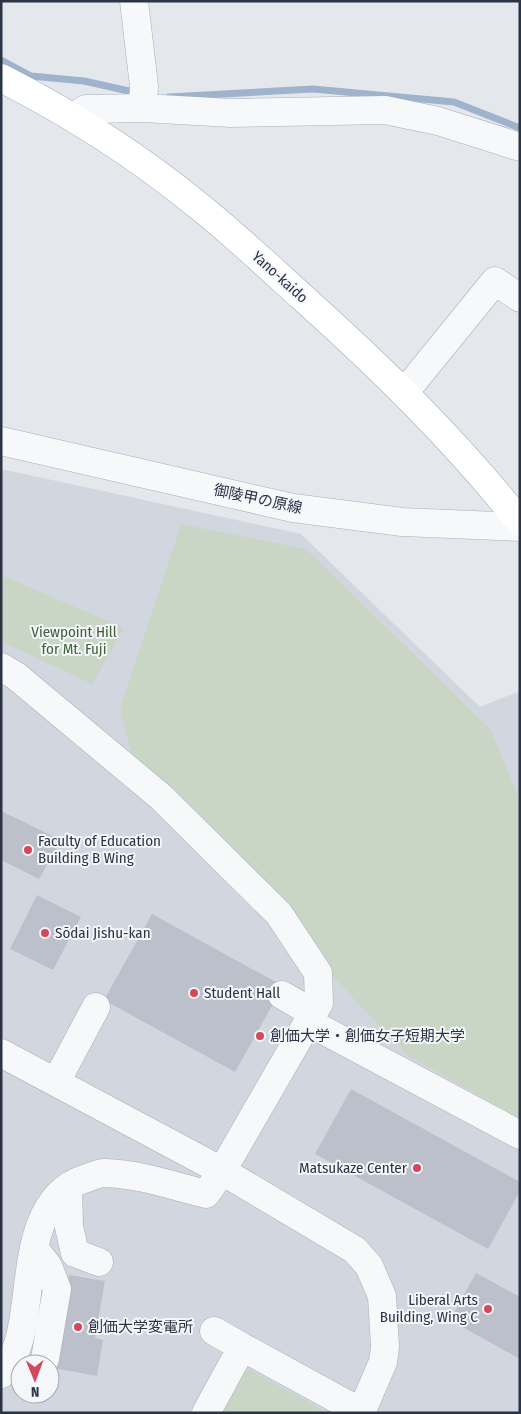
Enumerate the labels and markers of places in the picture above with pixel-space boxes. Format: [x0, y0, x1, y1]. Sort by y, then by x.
place label: Faculty of Education Building B Wing [38, 832, 161, 867]
marker: Faculty of Education Building B Wing [22, 844, 34, 856]
place label: Sōdai Jishu-kan [55, 924, 151, 942]
marker: Sōdai Jishu-kan [39, 927, 51, 939]
place label: Student Hall [204, 984, 280, 1002]
marker: Student Hall [188, 987, 200, 999]
place label: 創価大学・創価女子短期大学 [270, 1027, 465, 1045]
marker: 創価大学・創価女子短期大学 [254, 1030, 266, 1042]
place label: Matsukaze Center [299, 1159, 408, 1177]
marker: Matsukaze Center [411, 1162, 423, 1174]
place label: Liberal Arts Building, Wing C [380, 1291, 478, 1326]
marker: Liberal Arts Building, Wing C [482, 1303, 494, 1315]
place label: 創価大学変電所 [88, 1318, 193, 1336]
marker: 創価大学変電所 [72, 1321, 84, 1333]

